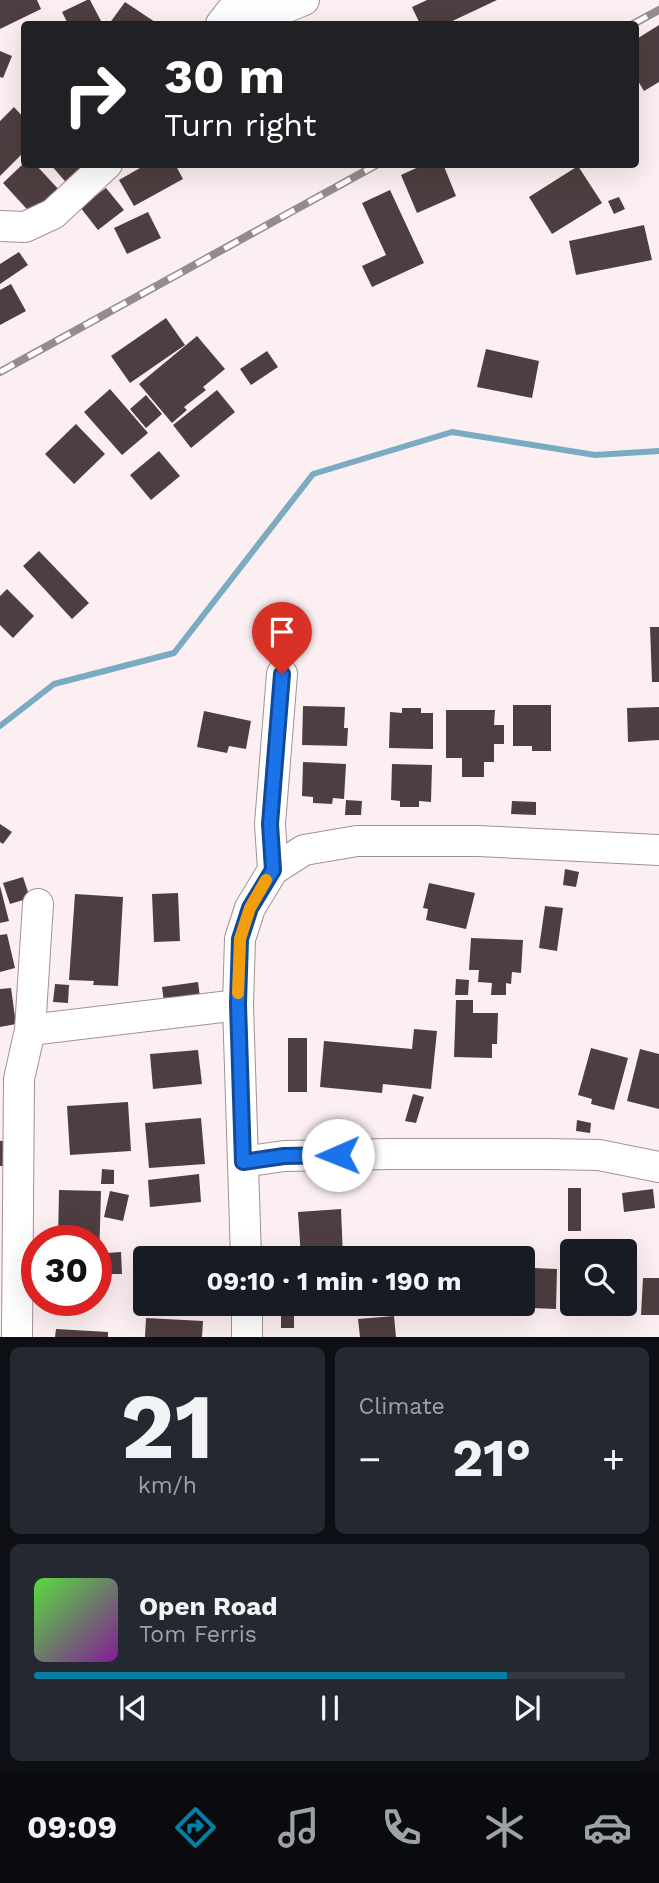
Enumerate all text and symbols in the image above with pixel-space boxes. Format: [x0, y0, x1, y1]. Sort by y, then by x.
text: 30 m [164, 47, 285, 105]
icon: right [49, 49, 140, 140]
text: Turn right [164, 106, 316, 144]
pin [252, 602, 312, 674]
icon: arrive [263, 613, 301, 651]
position arrow [301, 1118, 375, 1192]
speed limit sign: 30 [21, 1225, 112, 1316]
map controls [560, 1239, 637, 1316]
button: search [560, 1239, 637, 1316]
text: 09:10 · 1 min · 190 m [207, 1266, 461, 1296]
text: 21 [121, 1373, 214, 1480]
text: Climate [359, 1393, 445, 1420]
text: 21° [452, 1428, 531, 1489]
text: − [359, 1437, 381, 1481]
text: + [602, 1437, 625, 1481]
text: km/h [138, 1472, 197, 1499]
text: Open Road [139, 1591, 277, 1621]
text: Tom Ferris [139, 1621, 257, 1648]
icon: previous [114, 1689, 152, 1727]
icon: pause [311, 1689, 349, 1727]
icon: next [508, 1689, 546, 1727]
icon: directions [171, 1803, 220, 1852]
icon: music [274, 1803, 323, 1852]
icon: phone [377, 1803, 426, 1852]
icon: climate [480, 1803, 529, 1852]
icon: car [583, 1803, 632, 1852]
text: 09:09 [27, 1808, 117, 1846]

